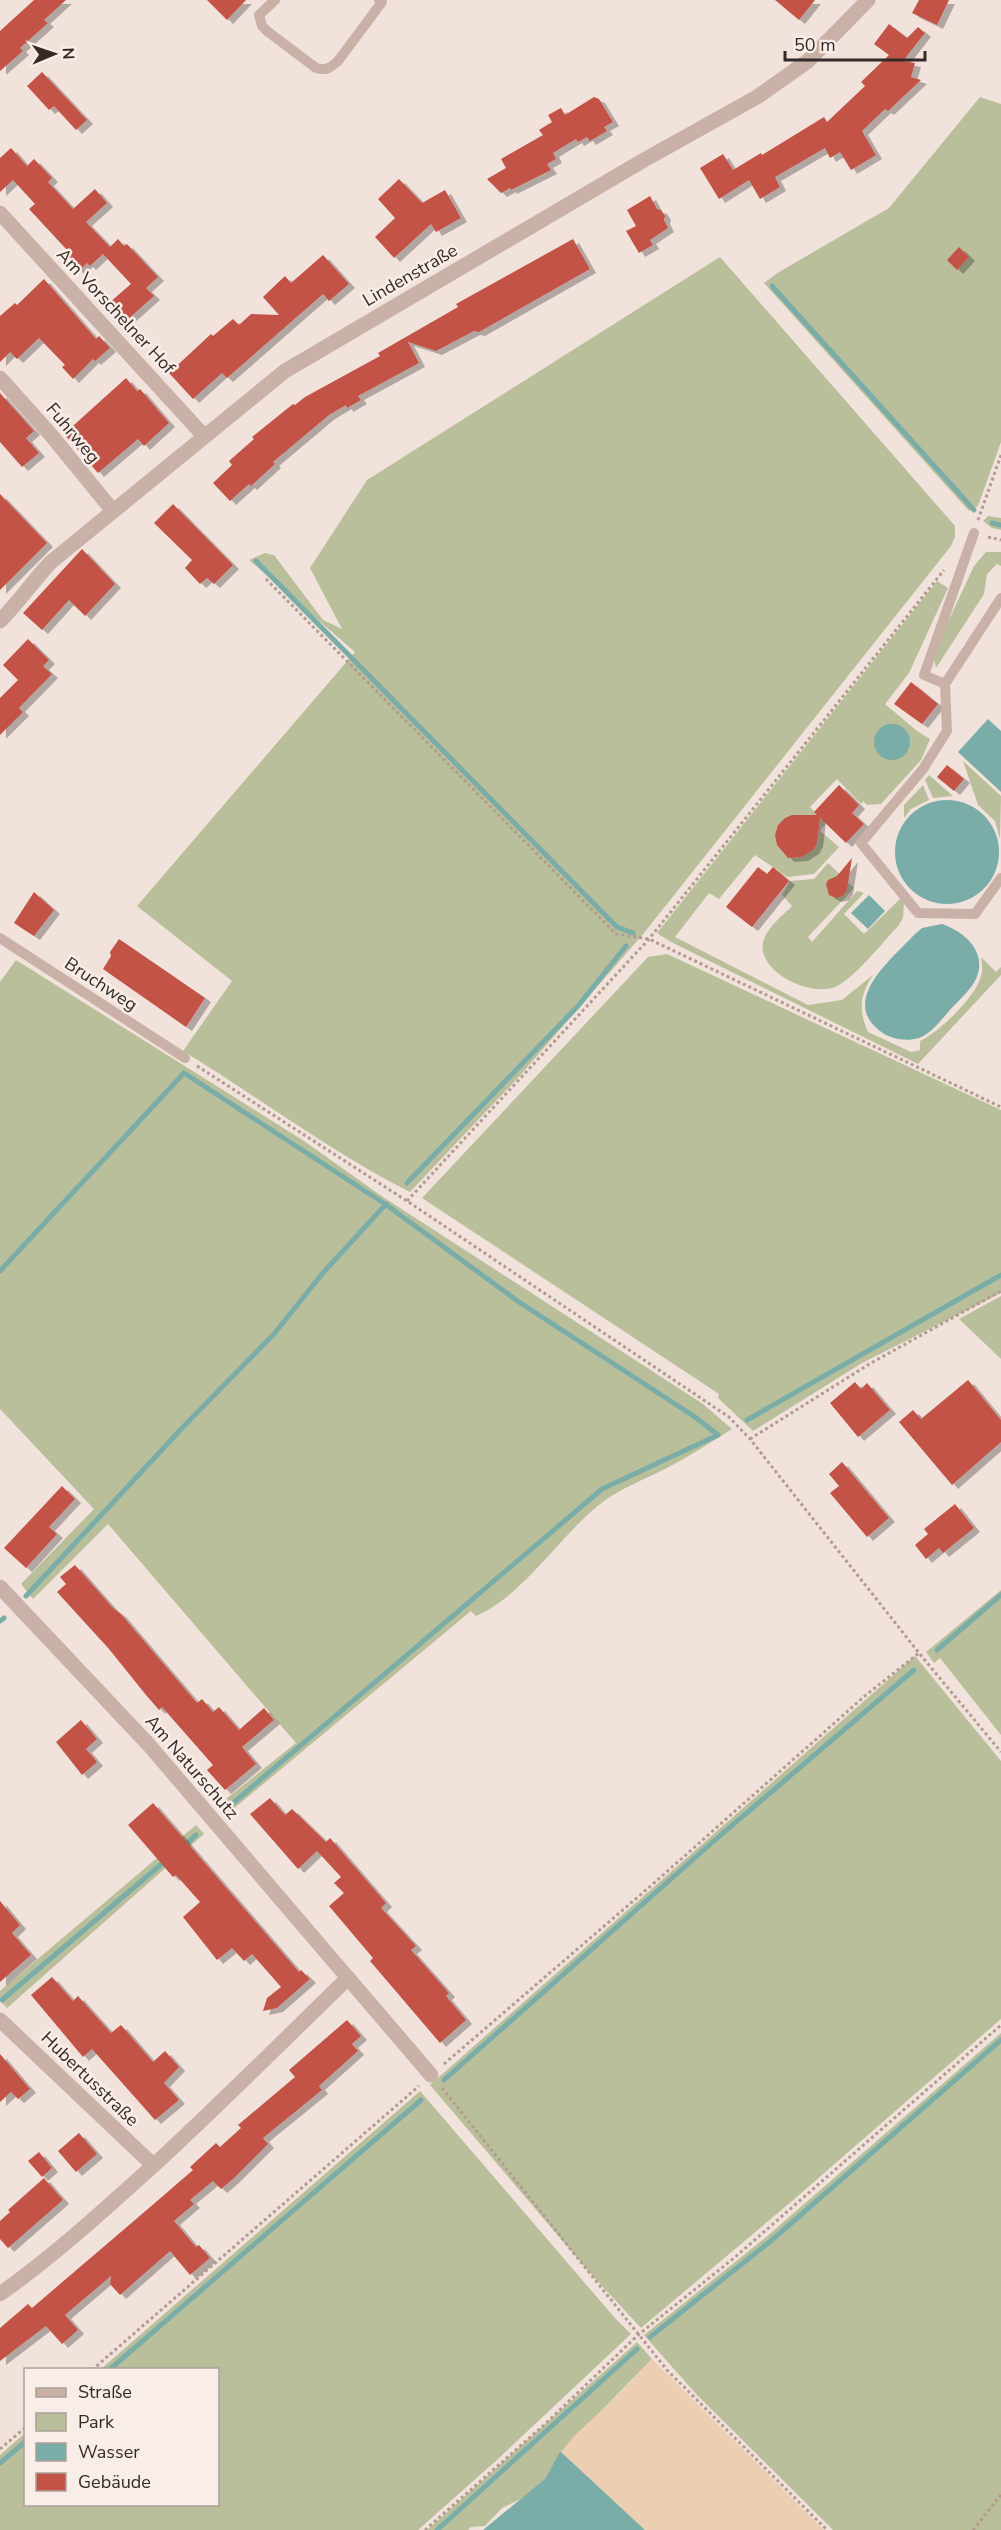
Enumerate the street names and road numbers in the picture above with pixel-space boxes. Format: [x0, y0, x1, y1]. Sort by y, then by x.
street label: Lindenstraße [358, 238, 462, 312]
street label: Am Vorschelner Hof [51, 243, 181, 380]
street label: Fuhrweg [41, 398, 105, 468]
street label: Bruchweg [60, 952, 142, 1016]
street label: Am Naturschutz [140, 1710, 244, 1824]
street label: Hubertusstraße [36, 2026, 144, 2132]

